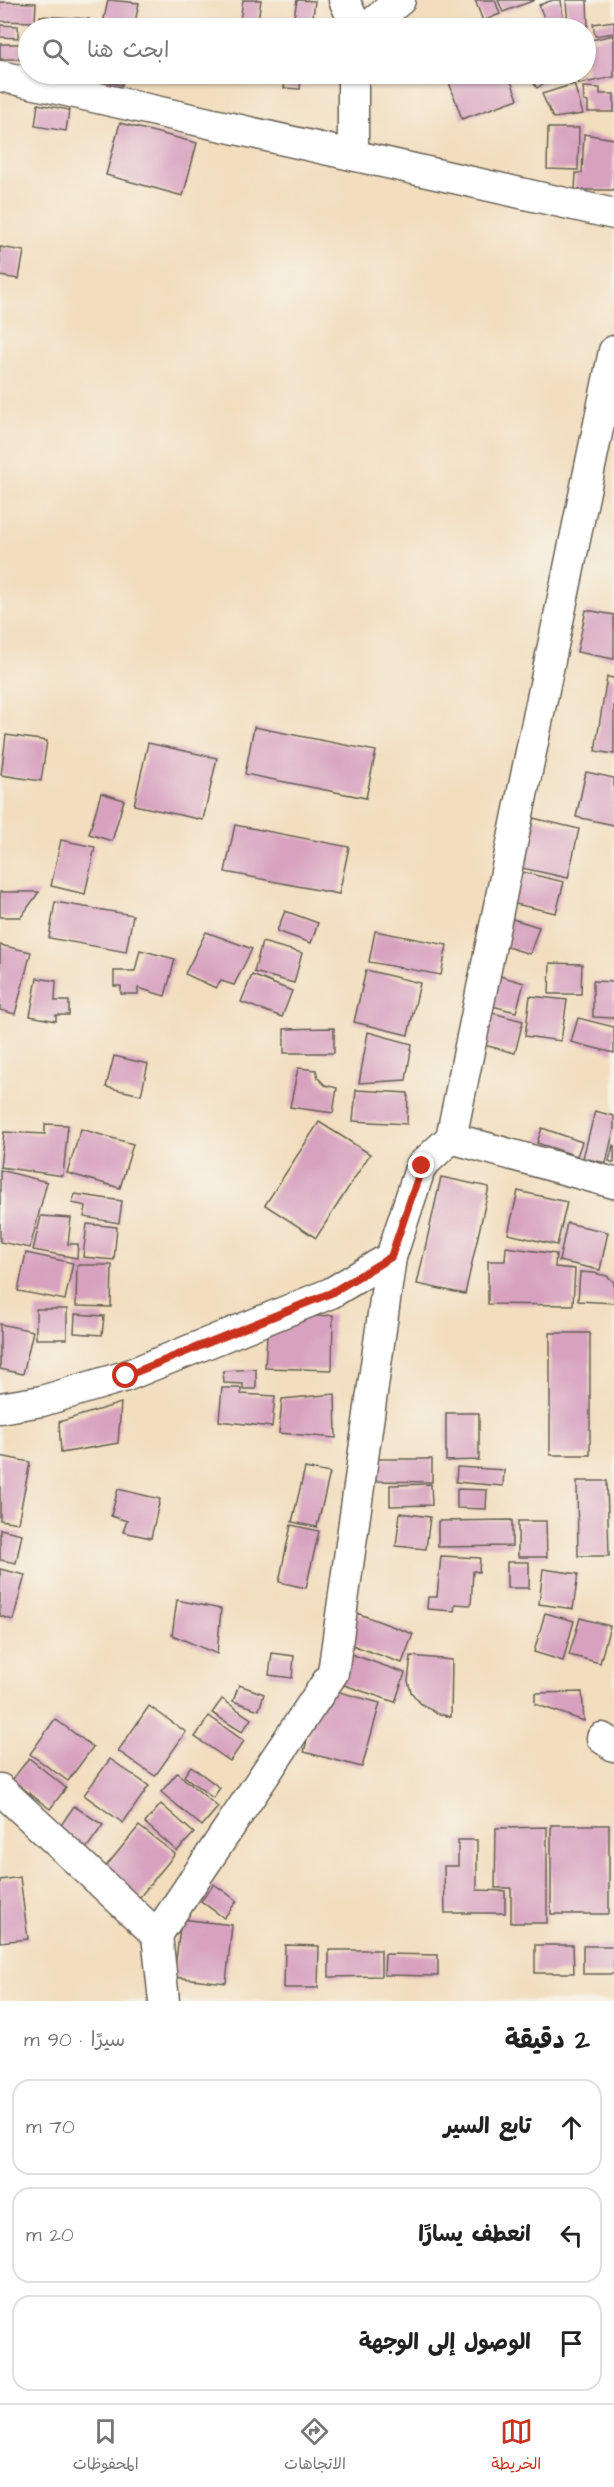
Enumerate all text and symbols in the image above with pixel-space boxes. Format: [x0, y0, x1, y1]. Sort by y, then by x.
search box [18, 18, 596, 84]
icon: search [39, 35, 72, 68]
text: ابحث هنا [87, 35, 169, 66]
route end [408, 1152, 434, 1178]
route start [112, 1362, 138, 1388]
text: 2 دقيقة [505, 2022, 590, 2058]
text: سيرًا · 90 m [24, 2026, 125, 2054]
text: تابع السير [444, 2111, 531, 2142]
icon: ahead [555, 2111, 588, 2144]
text: 70 m [26, 2113, 75, 2141]
text: انعطف يسارًا [418, 2219, 531, 2250]
icon: left [555, 2219, 588, 2252]
text: 20 m [26, 2221, 74, 2249]
text: الوصول إلى الوجهة [359, 2327, 531, 2358]
icon: arrive [555, 2327, 588, 2360]
tab: المحفوظات [73, 2415, 139, 2478]
tab: الاتجاهات [284, 2415, 346, 2478]
tab: الخريطة [491, 2415, 541, 2478]

